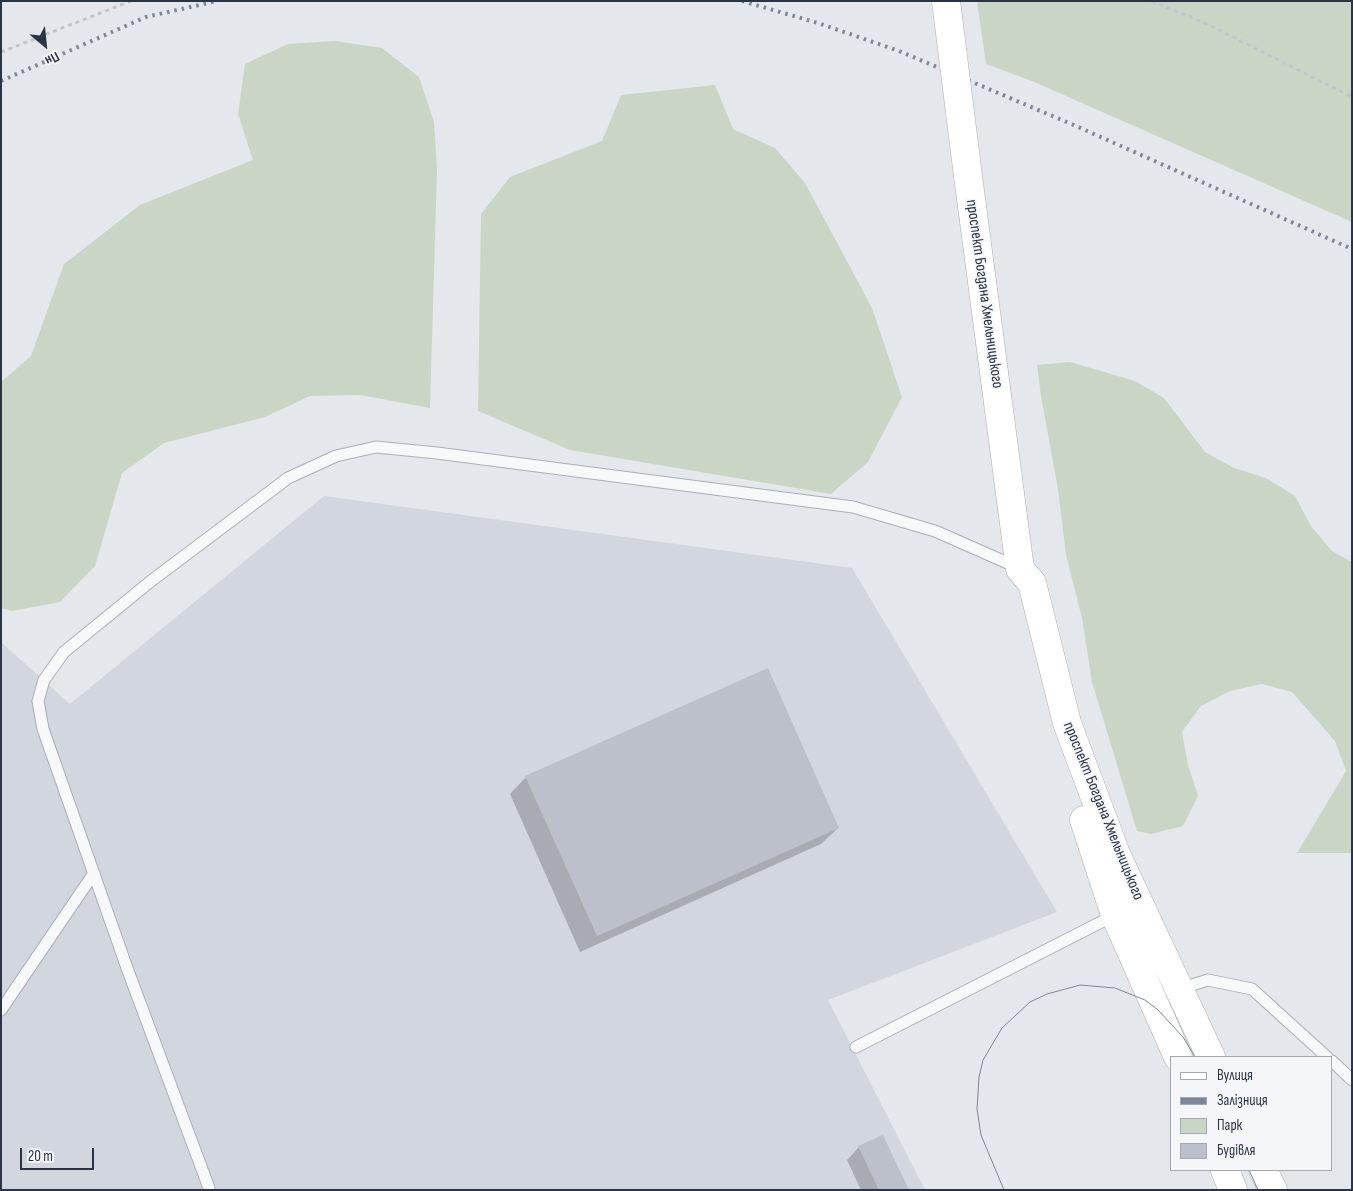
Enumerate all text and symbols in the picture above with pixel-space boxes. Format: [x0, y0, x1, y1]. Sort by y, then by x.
north arrow [20, 20, 70, 70]
text: Пн [42, 48, 62, 69]
street label: проспект Богдана Хмельницького [961, 198, 1007, 390]
street label: проспект Богдана Хмельницького [1058, 719, 1148, 903]
legend [1170, 1056, 1333, 1171]
text: Вулиця [1217, 1066, 1253, 1085]
text: Залізниця [1217, 1091, 1268, 1110]
text: Парк [1217, 1116, 1242, 1135]
scale bar [22, 1138, 96, 1170]
text: Будівля [1217, 1141, 1255, 1160]
text: 20 m [28, 1147, 53, 1166]

